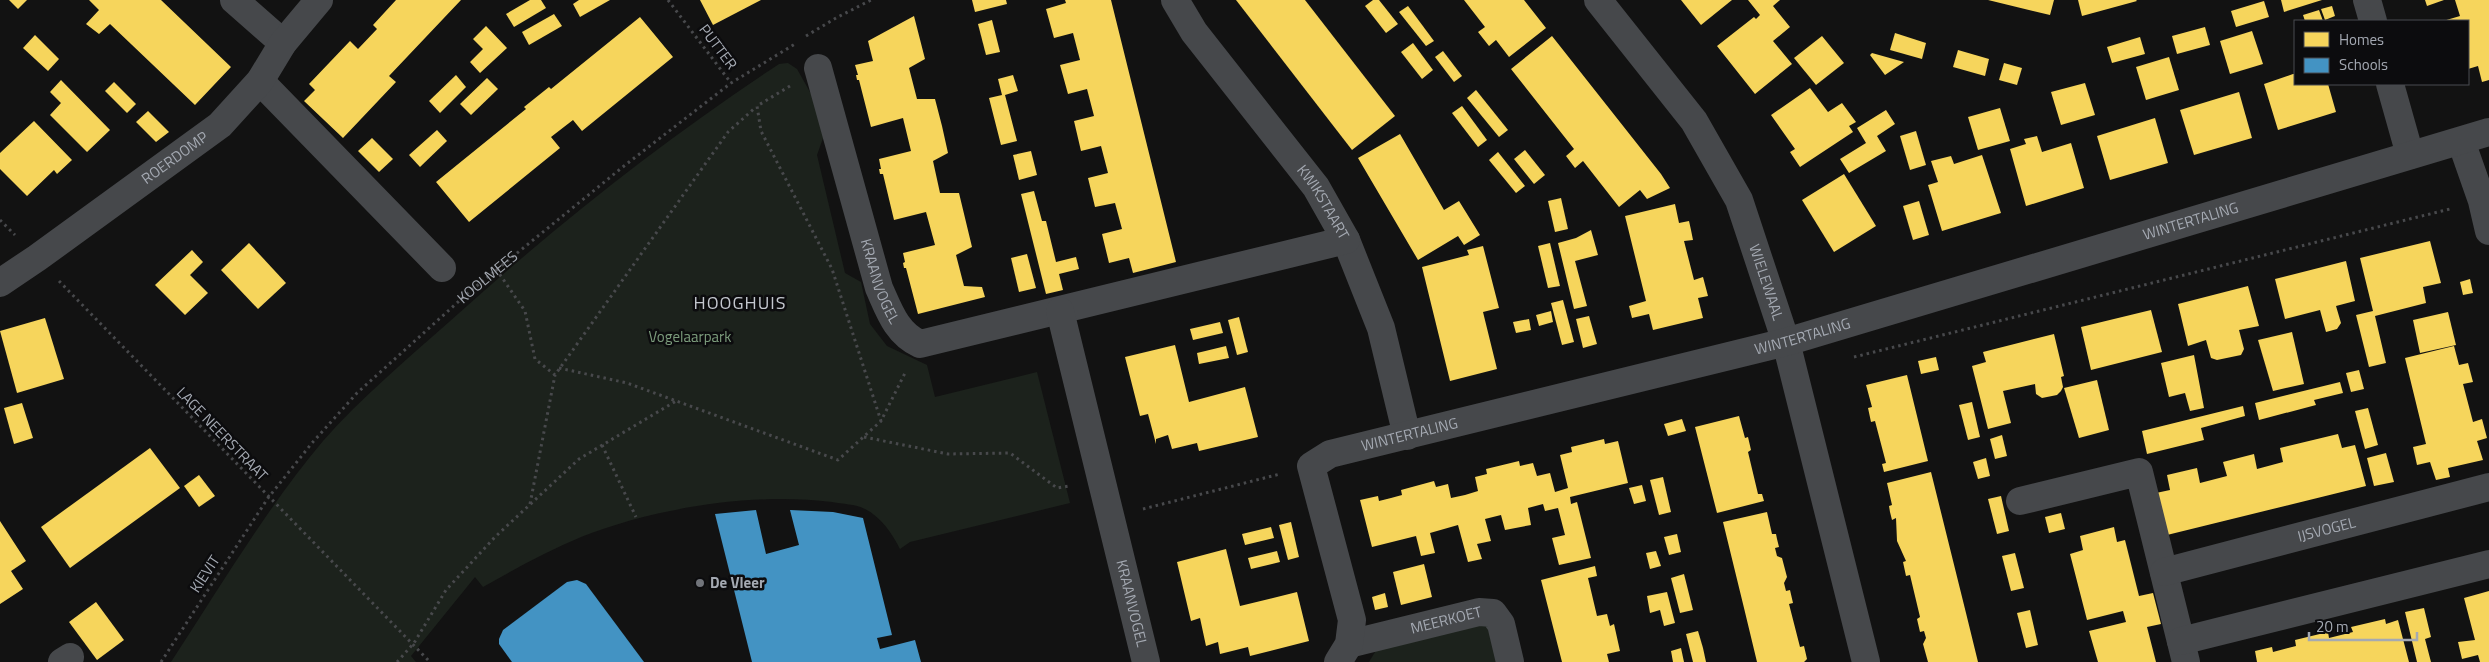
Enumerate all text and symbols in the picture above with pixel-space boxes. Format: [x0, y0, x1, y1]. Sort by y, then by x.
street label: PUTTER [694, 19, 743, 74]
legend [2294, 20, 2469, 85]
text: Homes [2339, 28, 2384, 51]
text: Schools [2339, 53, 2388, 76]
street label: ROERDOMP [136, 125, 213, 190]
street label: KWIKSTAART [1292, 159, 1355, 244]
street label: WINTERTALING [2140, 195, 2241, 246]
street label: KRAANVOGEL [855, 236, 906, 328]
street label: WIELEWAAL [1743, 241, 1790, 323]
street label: KOOLMEES [452, 245, 523, 309]
district label: HOOGHUIS [694, 289, 786, 316]
street label: WINTERTALING [1752, 311, 1853, 360]
park label: Vogelaarpark [649, 325, 731, 348]
street label: LAGE NEERSTRAAT [171, 381, 273, 486]
street label: WINTERTALING [1359, 411, 1460, 457]
street label: IJSVOGEL [2295, 510, 2358, 548]
street label: KIEVIT [184, 550, 225, 597]
street label: KRAANVOGEL [1110, 557, 1154, 649]
place label: De Vleer [710, 571, 765, 594]
marker: De Vleer [694, 577, 706, 589]
street label: MEERKOET [1408, 600, 1484, 639]
scale bar [2309, 610, 2416, 642]
text: 20 m [2316, 615, 2349, 638]

